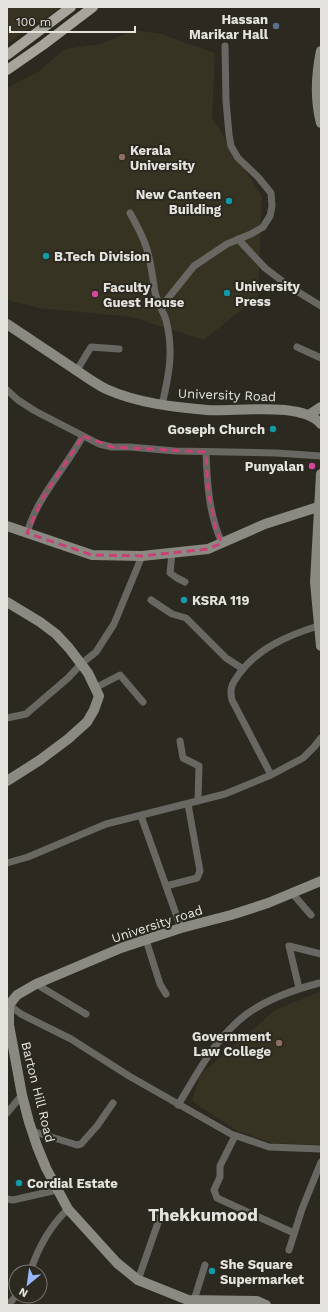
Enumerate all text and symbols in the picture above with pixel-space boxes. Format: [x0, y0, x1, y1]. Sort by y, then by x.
scale bar [10, 8, 135, 34]
place label: Hassan Marikar Hall [189, 12, 269, 42]
text: 100 m [16, 15, 51, 29]
marker: Hassan Marikar Hall [271, 21, 281, 31]
place label: Kerala University [130, 143, 196, 173]
marker: Kerala University [117, 152, 127, 162]
place label: New Canteen Building [136, 187, 222, 217]
marker: New Canteen Building [224, 196, 234, 206]
place label: B.Tech Division [54, 249, 150, 264]
marker: B.Tech Division [41, 251, 51, 261]
place label: University Press [235, 279, 301, 309]
place label: Faculty Guest House [103, 280, 185, 310]
marker: University Press [222, 288, 232, 298]
marker: Faculty Guest House [90, 289, 100, 299]
street label: University Road [178, 386, 276, 404]
place label: Goseph Church [168, 422, 265, 437]
marker: Goseph Church [268, 424, 278, 434]
place label: Punyalan [245, 459, 304, 474]
marker: Punyalan [307, 461, 317, 471]
place label: KSRA 119 [192, 593, 249, 608]
marker: KSRA 119 [179, 595, 189, 605]
street label: University road [110, 902, 204, 946]
place label: Government Law College [192, 1029, 271, 1059]
marker: Government Law College [274, 1038, 284, 1048]
street label: Barton Hill Road [18, 1040, 58, 1144]
place label: Cordial Estate [27, 1176, 118, 1191]
marker: Cordial Estate [14, 1178, 24, 1188]
district label: Thekkumood [148, 1205, 258, 1225]
place label: She Square Supermarket [220, 1257, 304, 1287]
north arrow [8, 1264, 48, 1304]
marker: She Square Supermarket [207, 1266, 217, 1276]
text: N [17, 1285, 30, 1300]

